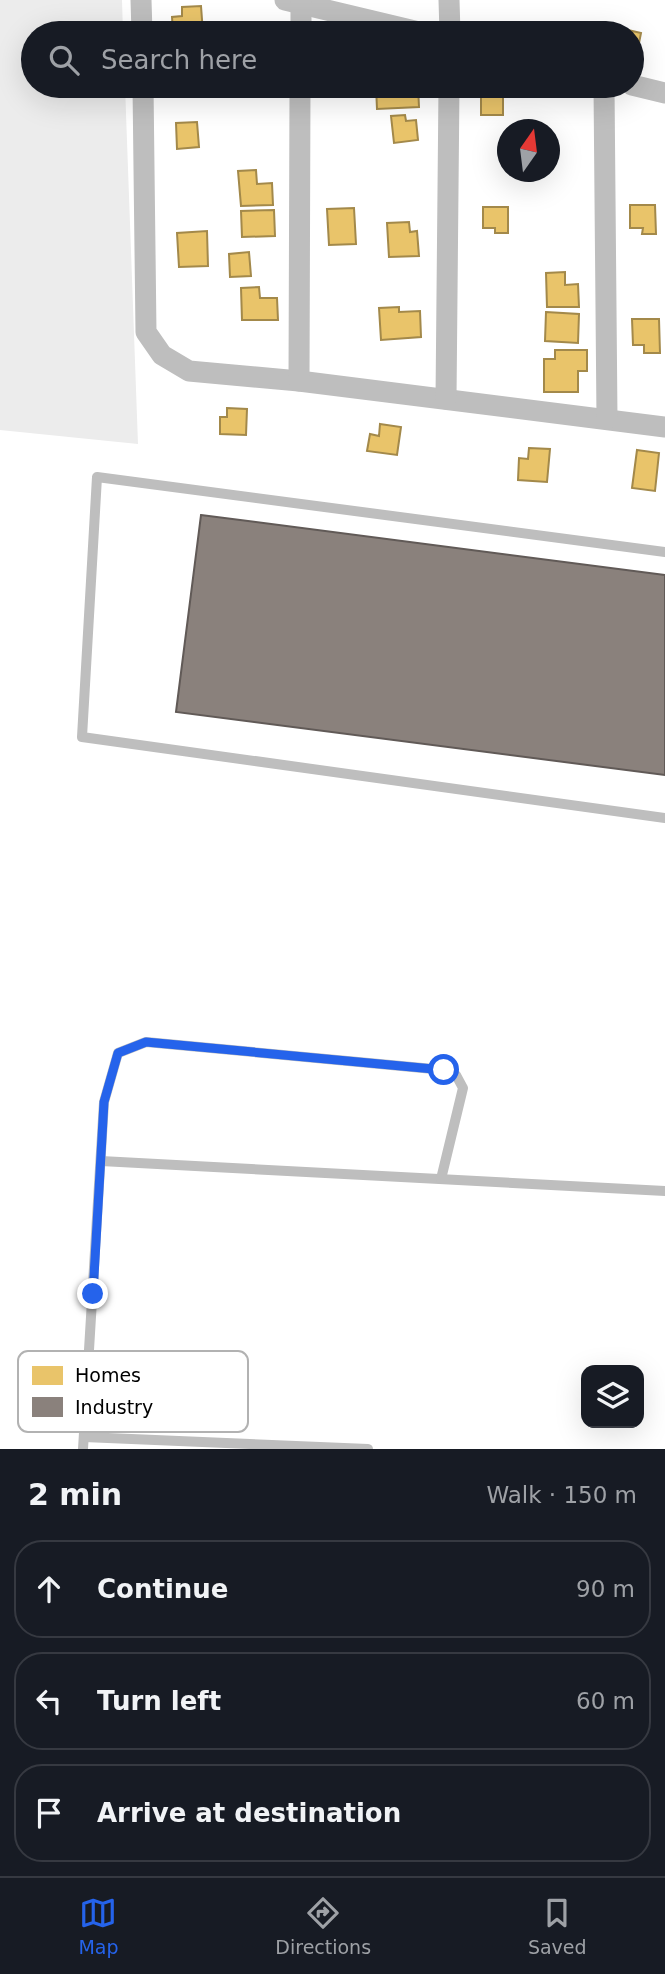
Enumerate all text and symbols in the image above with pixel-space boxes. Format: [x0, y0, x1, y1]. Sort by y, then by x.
search box [21, 21, 644, 98]
icon: search [45, 41, 83, 79]
text: Search here [101, 45, 257, 75]
north arrow [497, 119, 560, 182]
route start [428, 1054, 459, 1085]
route end [77, 1278, 108, 1309]
legend [18, 1351, 248, 1432]
text: Homes [75, 1364, 141, 1386]
map controls [581, 1365, 644, 1428]
button: layers [581, 1365, 644, 1428]
text: Industry [75, 1396, 153, 1418]
text: 2 min [28, 1477, 122, 1512]
text: Walk · 150 m [486, 1482, 637, 1508]
icon: ahead [30, 1570, 68, 1608]
text: Continue [97, 1574, 228, 1604]
text: 90 m [576, 1576, 635, 1602]
icon: left [30, 1682, 68, 1720]
text: Turn left [97, 1686, 221, 1716]
text: 60 m [576, 1688, 635, 1714]
icon: arrive [30, 1794, 68, 1832]
text: Arrive at destination [97, 1798, 401, 1828]
tab: Map [78, 1894, 119, 1958]
tab: Directions [275, 1894, 371, 1958]
tab: Saved [528, 1894, 587, 1958]

